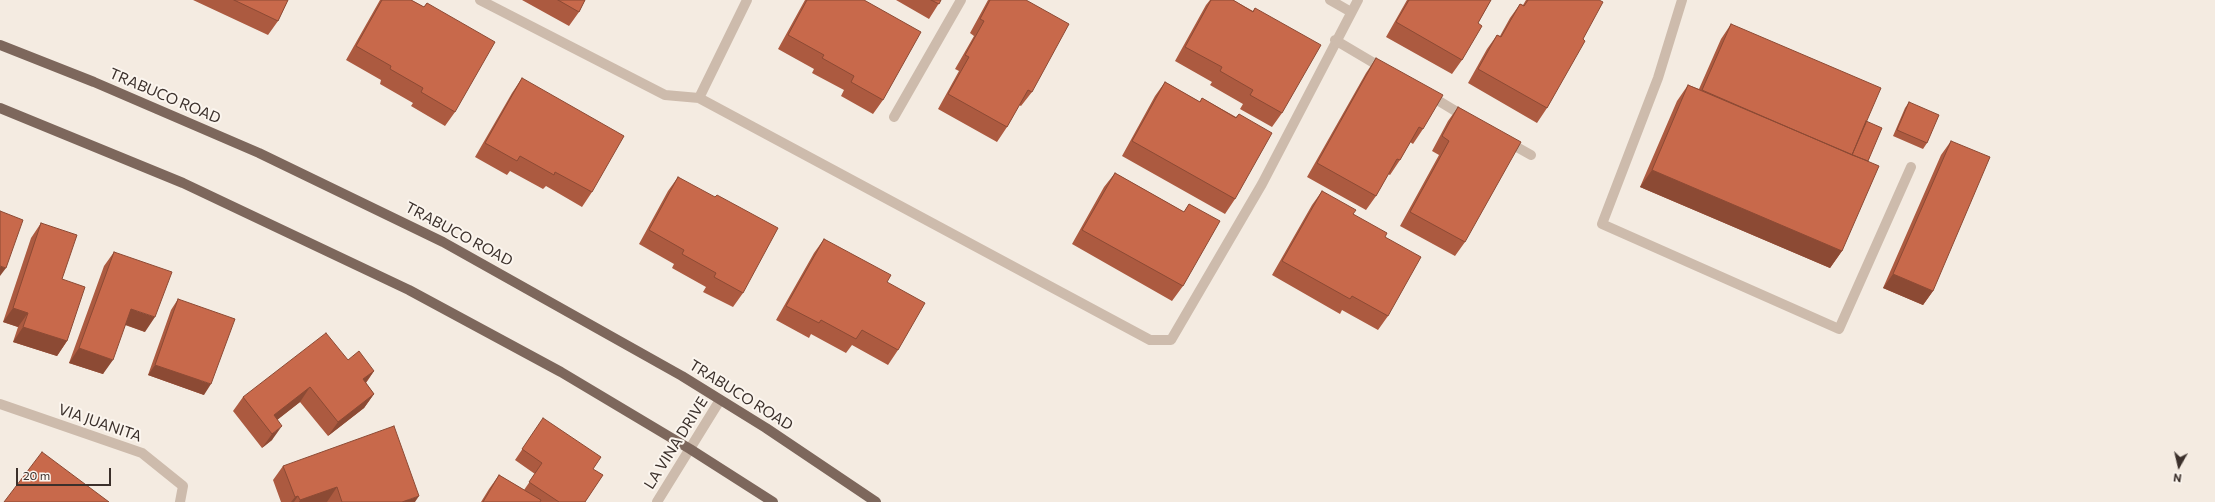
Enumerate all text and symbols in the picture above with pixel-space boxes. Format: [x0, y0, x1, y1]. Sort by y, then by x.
street label: TRABUCO ROAD [107, 64, 223, 128]
street label: TRABUCO ROAD [402, 198, 516, 270]
street label: TRABUCO ROAD [686, 356, 796, 434]
street label: LA VINA DRIVE [640, 394, 712, 492]
street label: VIA JUANITA [56, 400, 144, 446]
north arrow [2159, 446, 2199, 486]
scale bar [18, 460, 113, 486]
text: 20 m [23, 468, 50, 482]
text: N [2172, 471, 2182, 485]

